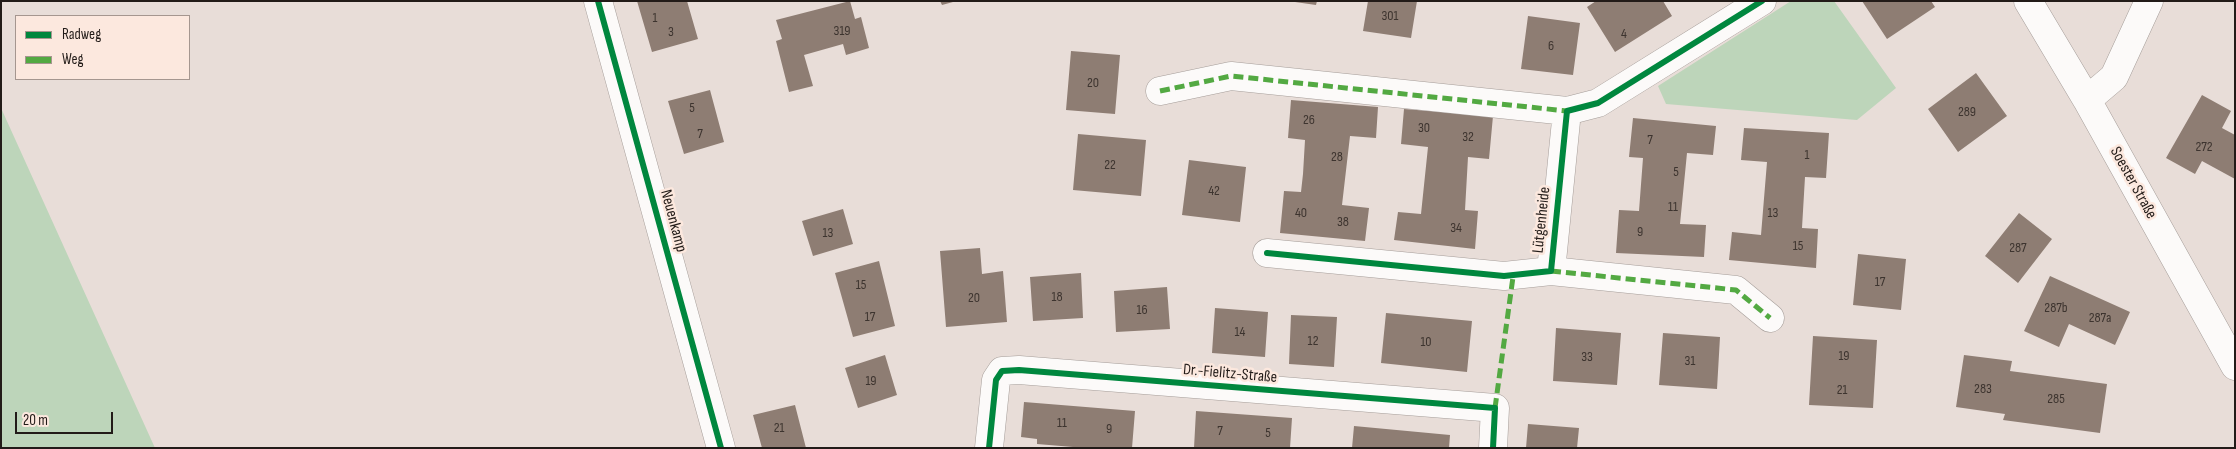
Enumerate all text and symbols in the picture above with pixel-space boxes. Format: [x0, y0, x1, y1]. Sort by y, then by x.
house number: 301 [1381, 8, 1399, 24]
house number: 1 [653, 10, 657, 26]
legend [15, 15, 190, 80]
house number: 319 [834, 23, 850, 39]
house number: 3 [668, 24, 674, 40]
text: Radweg [62, 25, 101, 44]
house number: 4 [1621, 26, 1627, 42]
house number: 6 [1548, 38, 1554, 54]
text: Weg [62, 50, 84, 69]
house number: 20 [1087, 75, 1099, 91]
house number: 5 [689, 100, 695, 116]
house number: 289 [1958, 104, 1976, 120]
house number: 26 [1303, 112, 1315, 128]
house number: 30 [1418, 120, 1430, 136]
house number: 7 [697, 126, 703, 142]
house number: 32 [1462, 129, 1474, 145]
house number: 7 [1647, 132, 1653, 148]
house number: 272 [2195, 139, 2213, 155]
street label: Soester Straße [2105, 144, 2161, 222]
house number: 1 [1805, 147, 1809, 163]
house number: 28 [1331, 149, 1343, 165]
house number: 22 [1104, 157, 1116, 173]
house number: 5 [1673, 164, 1679, 180]
house number: 42 [1208, 183, 1220, 199]
street label: Lütgenheide [1529, 186, 1555, 254]
street label: Neuenkamp [655, 188, 691, 254]
house number: 11 [1668, 199, 1678, 215]
house number: 40 [1295, 205, 1307, 221]
house number: 13 [1768, 205, 1778, 221]
house number: 38 [1337, 214, 1349, 230]
house number: 34 [1450, 220, 1462, 236]
house number: 9 [1637, 224, 1643, 240]
house number: 13 [823, 225, 833, 241]
house number: 15 [1793, 238, 1803, 254]
house number: 287 [2009, 240, 2027, 256]
house number: 17 [1875, 274, 1885, 290]
house number: 15 [856, 277, 866, 293]
house number: 18 [1051, 289, 1063, 305]
house number: 20 [968, 290, 980, 306]
house number: 287b [2044, 300, 2068, 316]
house number: 16 [1136, 302, 1148, 318]
house number: 17 [865, 309, 875, 325]
house number: 287a [2089, 310, 2111, 326]
house number: 14 [1235, 324, 1245, 340]
house number: 12 [1308, 333, 1318, 349]
house number: 10 [1420, 334, 1432, 350]
house number: 19 [1838, 348, 1850, 364]
house number: 33 [1581, 349, 1593, 365]
house number: 31 [1685, 353, 1695, 369]
street label: Dr.-Fielitz-Straße [1182, 360, 1278, 388]
house number: 19 [865, 373, 877, 389]
house number: 283 [1974, 381, 1992, 397]
house number: 21 [1837, 382, 1847, 398]
house number: 285 [2047, 391, 2065, 407]
scale bar [18, 402, 115, 434]
text: 20 m [23, 411, 48, 430]
house number: 11 [1057, 415, 1067, 431]
house number: 21 [774, 420, 784, 436]
house number: 9 [1106, 421, 1112, 437]
house number: 7 [1217, 423, 1223, 439]
house number: 5 [1265, 425, 1271, 441]

